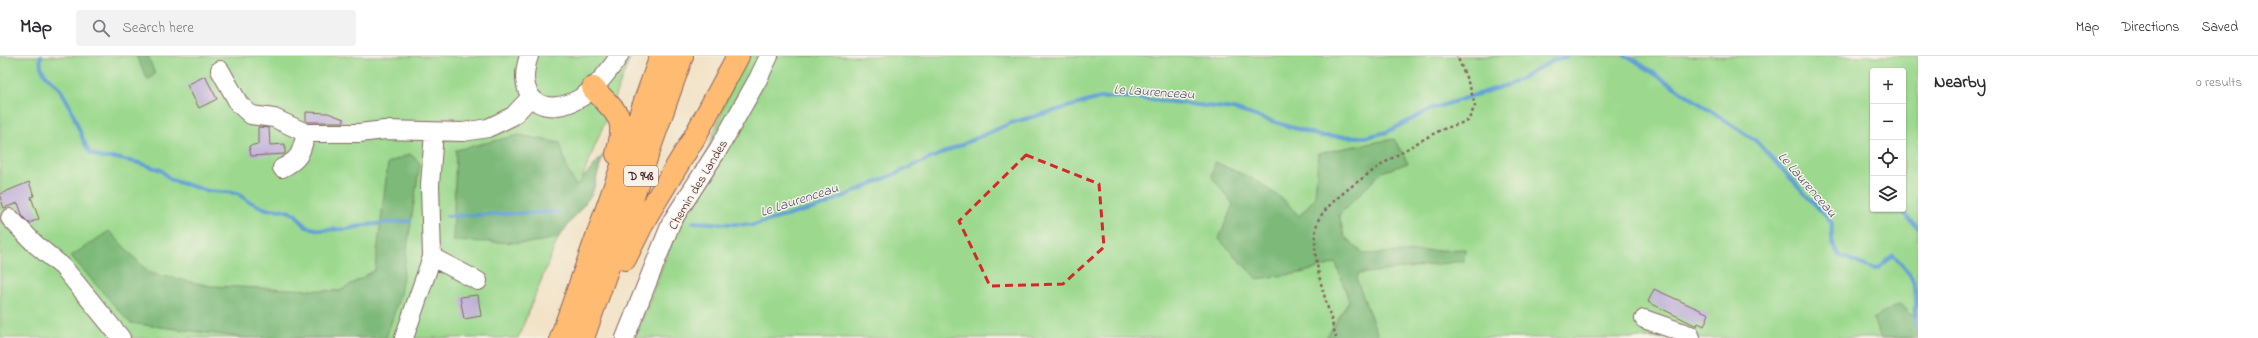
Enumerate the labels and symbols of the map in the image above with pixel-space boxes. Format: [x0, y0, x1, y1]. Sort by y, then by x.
water label: Le Laurenceau [1113, 79, 1195, 106]
street label: Chemin des Landes [664, 136, 733, 233]
water label: Le Laurenceau [1772, 147, 1841, 223]
road number: D 948 [624, 166, 658, 186]
water label: Le Laurenceau [758, 178, 841, 223]

